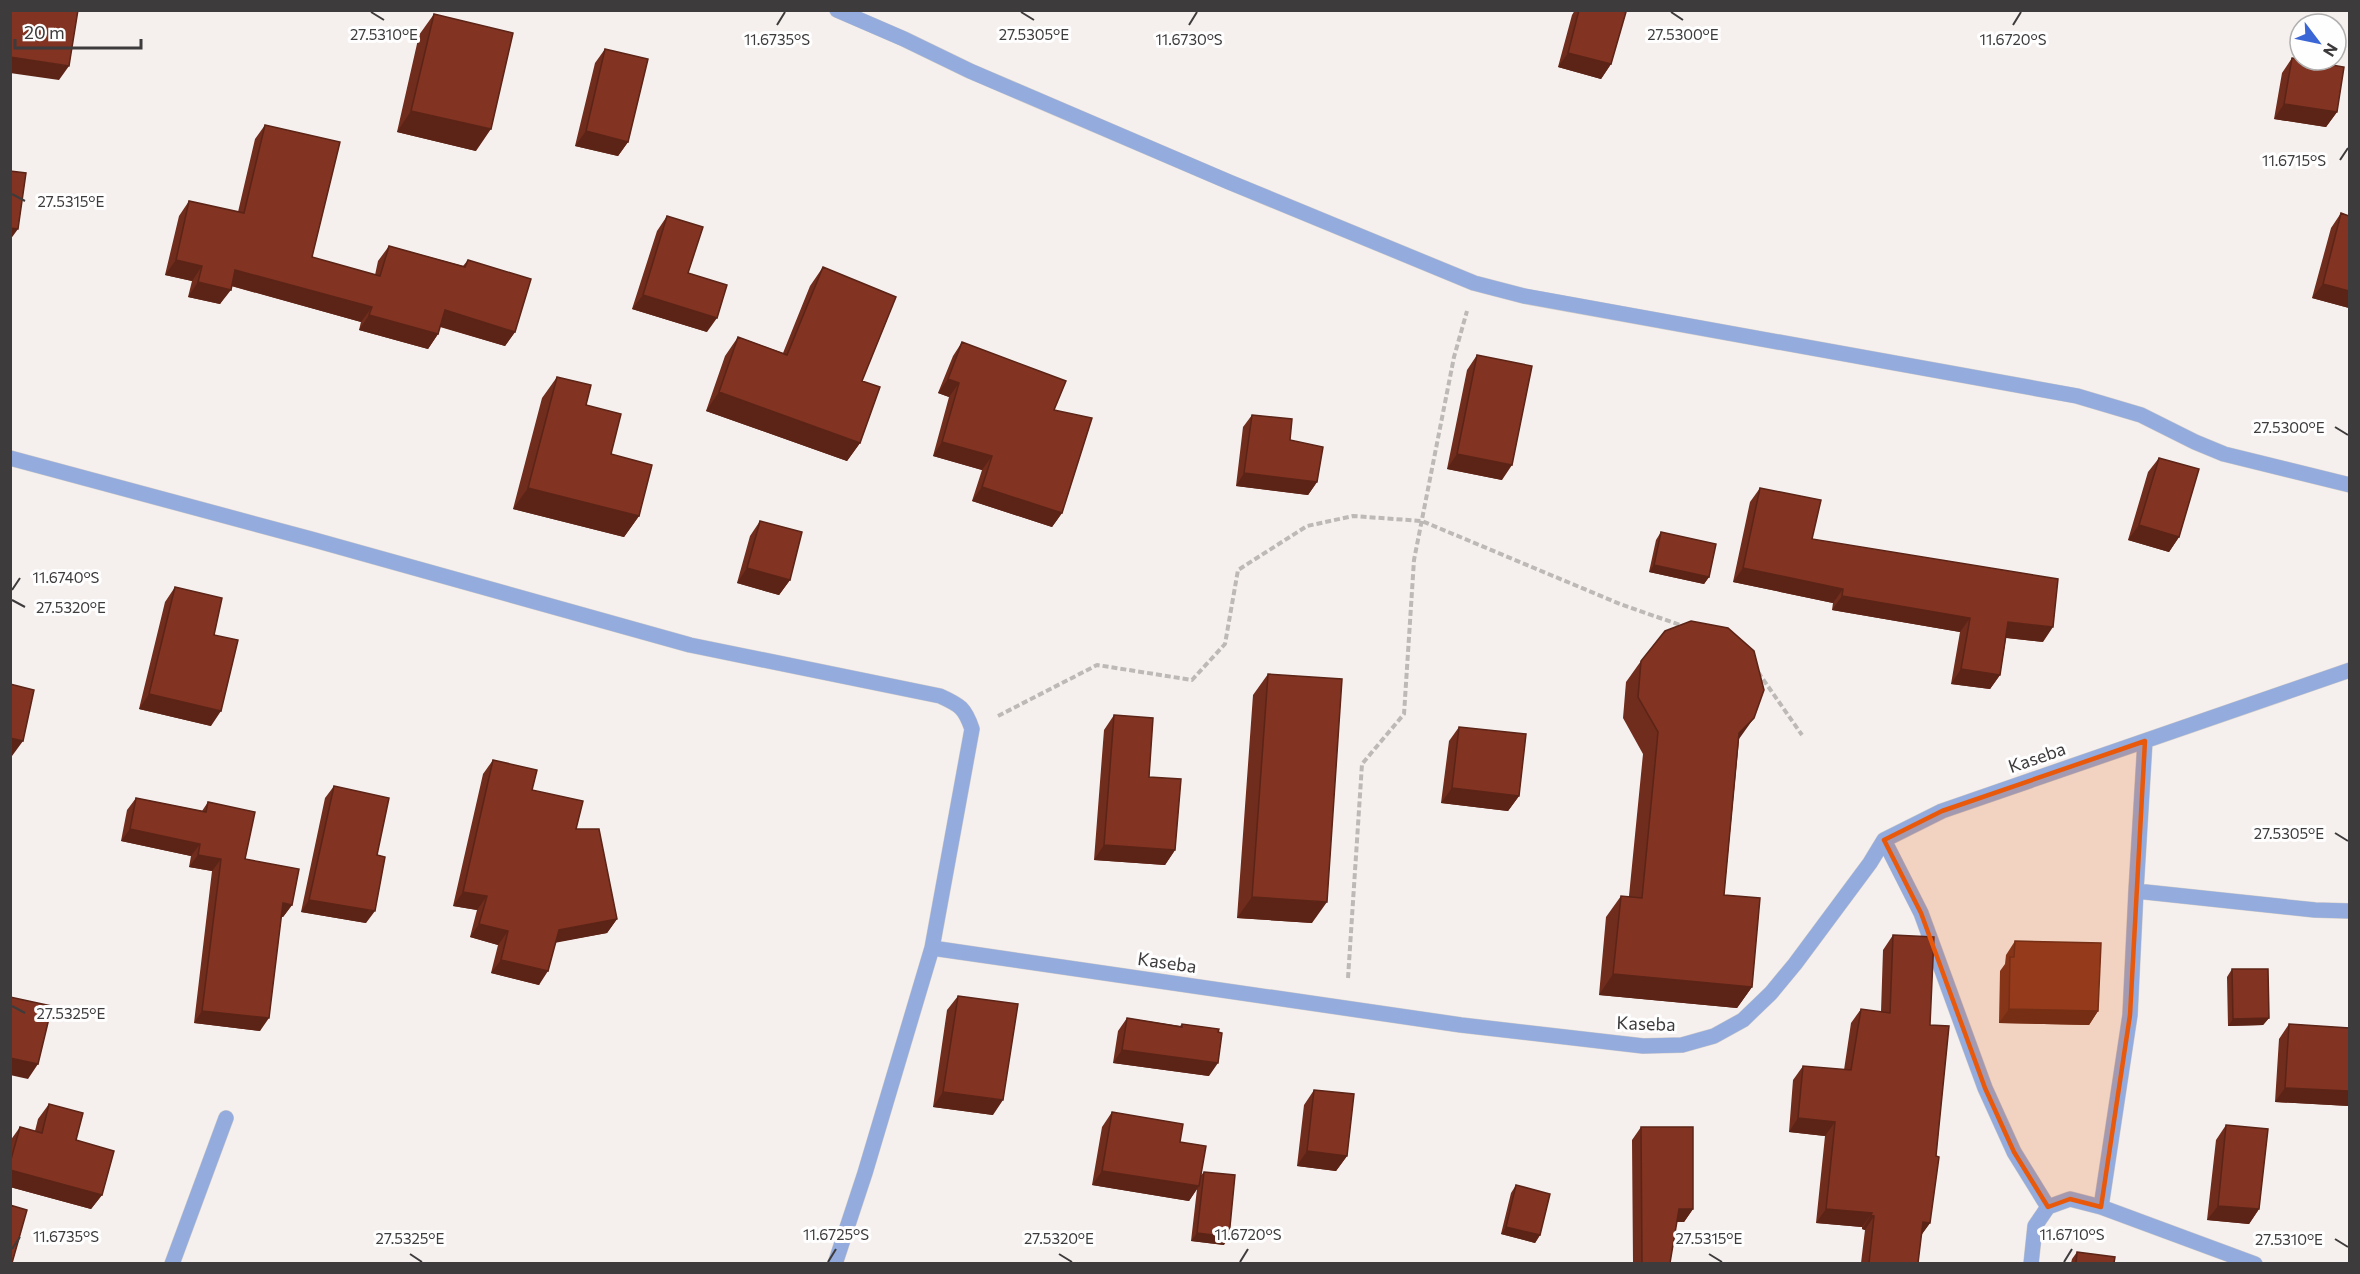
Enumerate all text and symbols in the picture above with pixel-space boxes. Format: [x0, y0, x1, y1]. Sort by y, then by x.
scale bar [15, 12, 141, 50]
north arrow [2288, 12, 2348, 72]
text: 20 m [24, 21, 65, 43]
text: 27.5310°E [350, 25, 418, 43]
text: 27.5305°E [999, 25, 1069, 43]
text: 27.5300°E [1647, 25, 1719, 43]
text: 11.6735°S [744, 30, 810, 48]
text: 11.6730°S [1155, 30, 1223, 48]
text: 11.6720°S [1980, 30, 2047, 48]
text: N [2320, 40, 2342, 60]
text: 11.6715°S [2262, 151, 2326, 169]
text: 27.5315°E [38, 192, 105, 210]
text: 27.5300°E [2253, 418, 2325, 436]
text: 11.6740°S [33, 568, 100, 586]
text: 27.5320°E [36, 598, 106, 616]
street label: Kaseba [2005, 737, 2068, 777]
text: 27.5305°E [2254, 824, 2324, 842]
street label: Kaseba [1136, 947, 1198, 977]
text: 27.5325°E [37, 1004, 105, 1022]
street label: Kaseba [1616, 1011, 1676, 1035]
text: 11.6725°S [803, 1225, 869, 1243]
text: 11.6720°S [1215, 1225, 1282, 1243]
text: 11.6710°S [2039, 1225, 2105, 1243]
text: 11.6735°S [33, 1227, 99, 1245]
text: 27.5325°E [376, 1229, 444, 1247]
text: 27.5320°E [1024, 1229, 1094, 1247]
text: 27.5315°E [1676, 1229, 1743, 1247]
text: 27.5310°E [2255, 1230, 2323, 1248]

